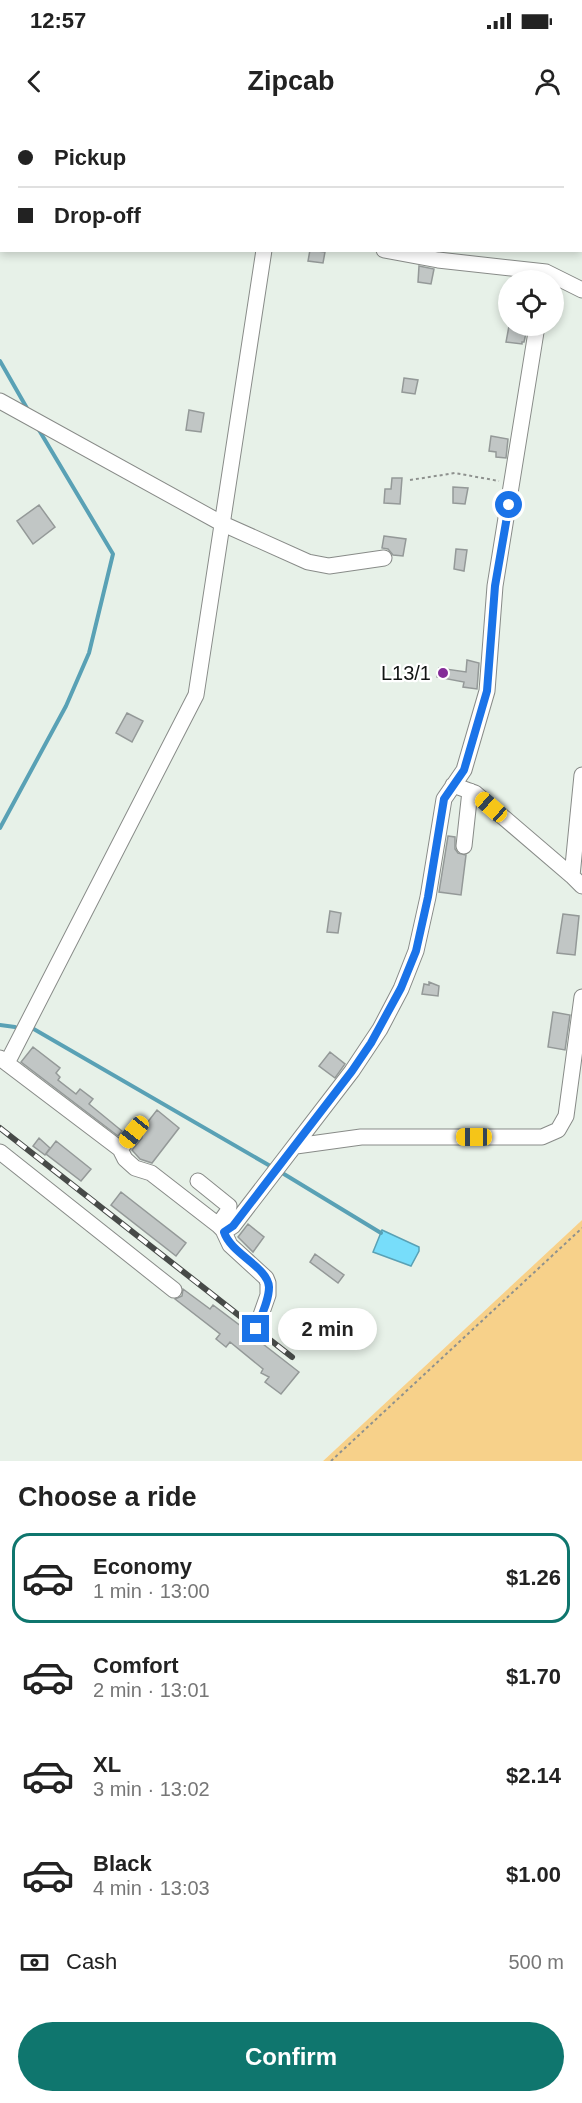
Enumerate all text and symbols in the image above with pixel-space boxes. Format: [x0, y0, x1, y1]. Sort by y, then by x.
text: 12:57 [30, 8, 86, 33]
icon: back [18, 65, 51, 98]
icon: person [531, 65, 564, 98]
text: Zipcab [247, 66, 335, 96]
text: Pickup [54, 145, 126, 170]
text: Drop-off [54, 203, 141, 228]
map controls [498, 270, 564, 336]
button: locate [498, 270, 564, 336]
route start [495, 491, 522, 518]
place label: L13/1 [381, 662, 431, 684]
marker: L13/1 [436, 666, 450, 680]
car [472, 788, 510, 826]
car [116, 1112, 152, 1152]
car [456, 1128, 492, 1146]
callout: 2 min [277, 1308, 376, 1350]
route end [242, 1315, 269, 1342]
text: 2 min [301, 1318, 354, 1340]
text: Choose a ride [18, 1482, 197, 1512]
icon: car [21, 1551, 75, 1605]
text: Economy [93, 1554, 192, 1579]
text: $1.26 [506, 1565, 561, 1590]
text: 1 min · 13:00 [93, 1580, 210, 1602]
icon: car [21, 1650, 75, 1704]
text: Comfort [93, 1653, 179, 1678]
text: $1.70 [506, 1664, 561, 1689]
text: 2 min · 13:01 [93, 1679, 210, 1701]
icon: car [21, 1749, 75, 1803]
text: XL [93, 1752, 121, 1777]
text: $2.14 [506, 1763, 561, 1788]
text: 3 min · 13:02 [93, 1778, 210, 1800]
icon: car [21, 1848, 75, 1902]
text: Black [93, 1851, 152, 1876]
text: $1.00 [506, 1862, 561, 1887]
text: 4 min · 13:03 [93, 1877, 210, 1899]
icon: cash [18, 1946, 51, 1979]
text: Cash [66, 1949, 117, 1974]
text: 500 m [508, 1951, 564, 1973]
button: Confirm [18, 2022, 564, 2091]

